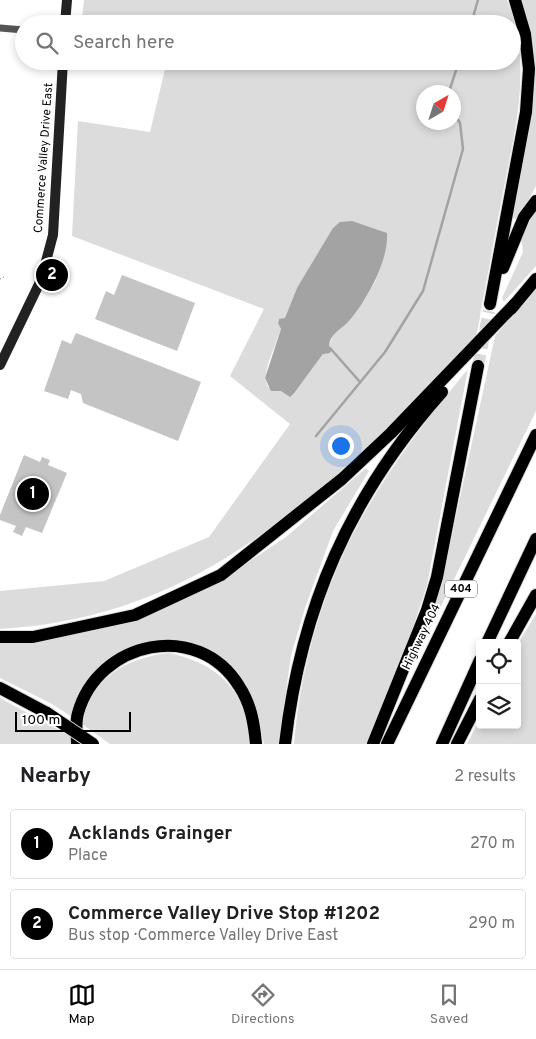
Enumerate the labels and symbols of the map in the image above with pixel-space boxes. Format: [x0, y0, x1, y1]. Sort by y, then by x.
street label: Commerce Valley Drive East [31, 82, 57, 234]
north arrow [416, 85, 461, 130]
pin: 2 [36, 256, 68, 294]
your location [328, 433, 354, 459]
pin: 1 [17, 475, 49, 513]
road number: 404 [445, 580, 477, 598]
street label: Highway 404 [399, 601, 445, 673]
scale bar [15, 709, 131, 732]

